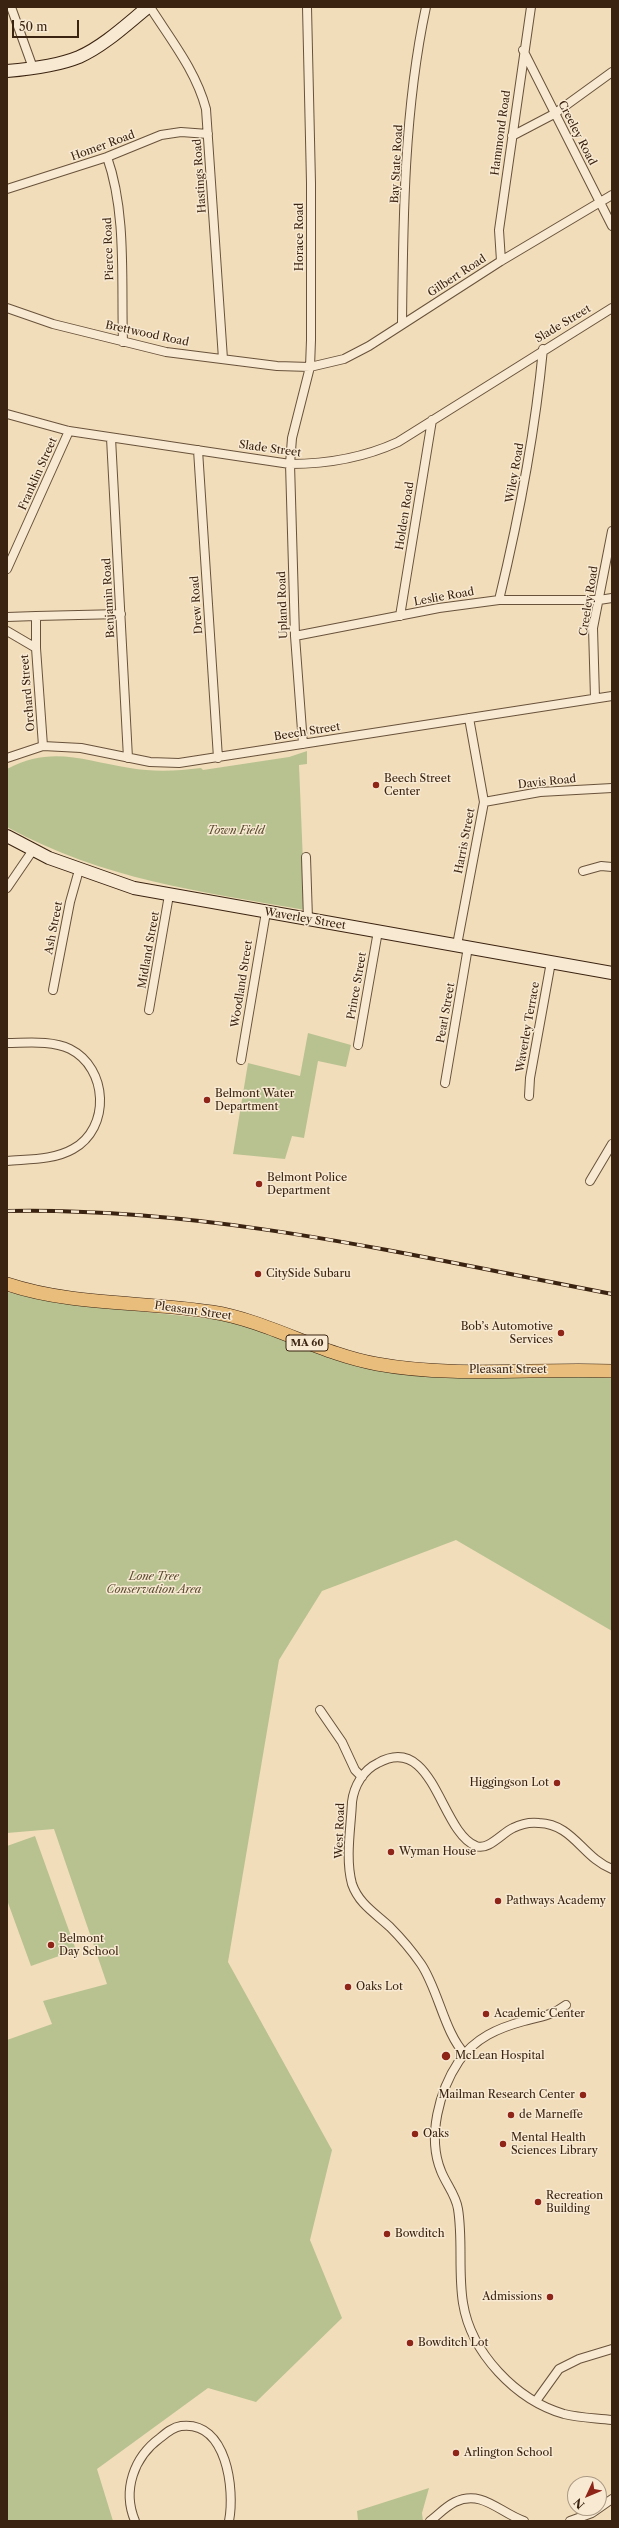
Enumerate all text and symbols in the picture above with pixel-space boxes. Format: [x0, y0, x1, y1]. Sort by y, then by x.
scale bar [14, 12, 81, 38]
text: 50 m [19, 19, 48, 34]
street label: Hammond Road [488, 89, 514, 177]
street label: Creeley Road [555, 98, 599, 168]
street label: Bay State Road [388, 124, 406, 204]
street label: Homer Road [69, 128, 137, 164]
street label: Hastings Road [191, 138, 209, 214]
street label: Horace Road [293, 203, 307, 271]
street label: Pierce Road [101, 217, 117, 281]
street label: Gilbert Road [425, 252, 489, 300]
street label: Slade Street [533, 302, 593, 346]
street label: Brettwood Road [104, 319, 190, 349]
street label: Franklin Street [16, 436, 60, 512]
street label: Slade Street [238, 438, 302, 460]
street label: Wiley Road [503, 442, 527, 504]
street label: Holden Road [393, 481, 417, 551]
street label: Benjamin Road [100, 558, 118, 638]
street label: Creeley Road [577, 565, 601, 637]
street label: Upland Road [275, 571, 291, 639]
street label: Drew Road [188, 575, 206, 635]
street label: Leslie Road [413, 585, 475, 609]
street label: Orchard Street [18, 654, 38, 732]
street label: Beech Street [273, 720, 341, 744]
place label: Beech Street Center [384, 772, 451, 798]
street label: Davis Road [517, 772, 577, 792]
marker: Beech Street Center [371, 780, 381, 790]
street label: Harris Street [452, 807, 478, 875]
park label: Town Field [207, 824, 265, 838]
street label: Ash Street [42, 900, 66, 956]
street label: Waverley Street [263, 905, 347, 933]
street label: Midland Street [136, 910, 162, 990]
street label: Woodland Street [229, 939, 255, 1029]
street label: Prince Street [345, 951, 369, 1021]
street label: Waverley Terrace [514, 981, 542, 1073]
street label: Pearl Street [434, 982, 458, 1044]
place label: Belmont Water Department [215, 1087, 294, 1113]
marker: Belmont Water Department [202, 1095, 212, 1105]
place label: Belmont Police Department [267, 1171, 347, 1197]
marker: Belmont Police Department [254, 1179, 264, 1189]
place label: CitySide Subaru [266, 1267, 351, 1281]
marker: CitySide Subaru [253, 1269, 263, 1279]
street label: Pleasant Street [153, 1299, 233, 1323]
place label: Bob’s Automotive Services [461, 1320, 553, 1346]
marker: Bob’s Automotive Services [556, 1328, 566, 1338]
road number: MA 60 [286, 1335, 328, 1351]
street label: Pleasant Street [469, 1363, 547, 1377]
park label: Lone Tree Conservation Area [107, 1570, 201, 1596]
place label: Higgingson Lot [469, 1776, 549, 1790]
marker: Higgingson Lot [552, 1778, 562, 1788]
street label: West Road [332, 1803, 348, 1859]
place label: Wyman House [399, 1845, 476, 1859]
marker: Wyman House [386, 1847, 396, 1857]
place label: Pathways Academy [506, 1894, 606, 1908]
marker: Pathways Academy [493, 1896, 503, 1906]
place label: Belmont Day School [59, 1932, 118, 1958]
marker: Belmont Day School [46, 1940, 56, 1950]
place label: Oaks Lot [356, 1980, 403, 1994]
marker: Oaks Lot [343, 1982, 353, 1992]
place label: Academic Center [494, 2007, 585, 2021]
marker: Academic Center [481, 2009, 491, 2019]
place label: McLean Hospital [455, 2049, 544, 2063]
marker: McLean Hospital [440, 2050, 452, 2062]
place label: Mailman Research Center [439, 2088, 575, 2102]
marker: Mailman Research Center [578, 2090, 588, 2100]
place label: de Marneffe [519, 2108, 583, 2122]
marker: de Marneffe [506, 2110, 516, 2120]
place label: Oaks [423, 2127, 449, 2141]
marker: Oaks [410, 2129, 420, 2139]
place label: Mental Health Sciences Library [511, 2131, 598, 2157]
marker: Mental Health Sciences Library [498, 2139, 508, 2149]
place label: Recreation Building [546, 2189, 603, 2215]
marker: Recreation Building [533, 2197, 543, 2207]
place label: Bowditch [395, 2227, 445, 2241]
marker: Bowditch [382, 2229, 392, 2239]
place label: Admissions [482, 2290, 542, 2304]
marker: Admissions [545, 2292, 555, 2302]
place label: Bowditch Lot [418, 2336, 488, 2350]
marker: Bowditch Lot [405, 2338, 415, 2348]
place label: Arlington School [464, 2446, 553, 2460]
marker: Arlington School [451, 2448, 461, 2458]
north arrow [567, 2476, 607, 2516]
text: N [571, 2495, 587, 2512]

